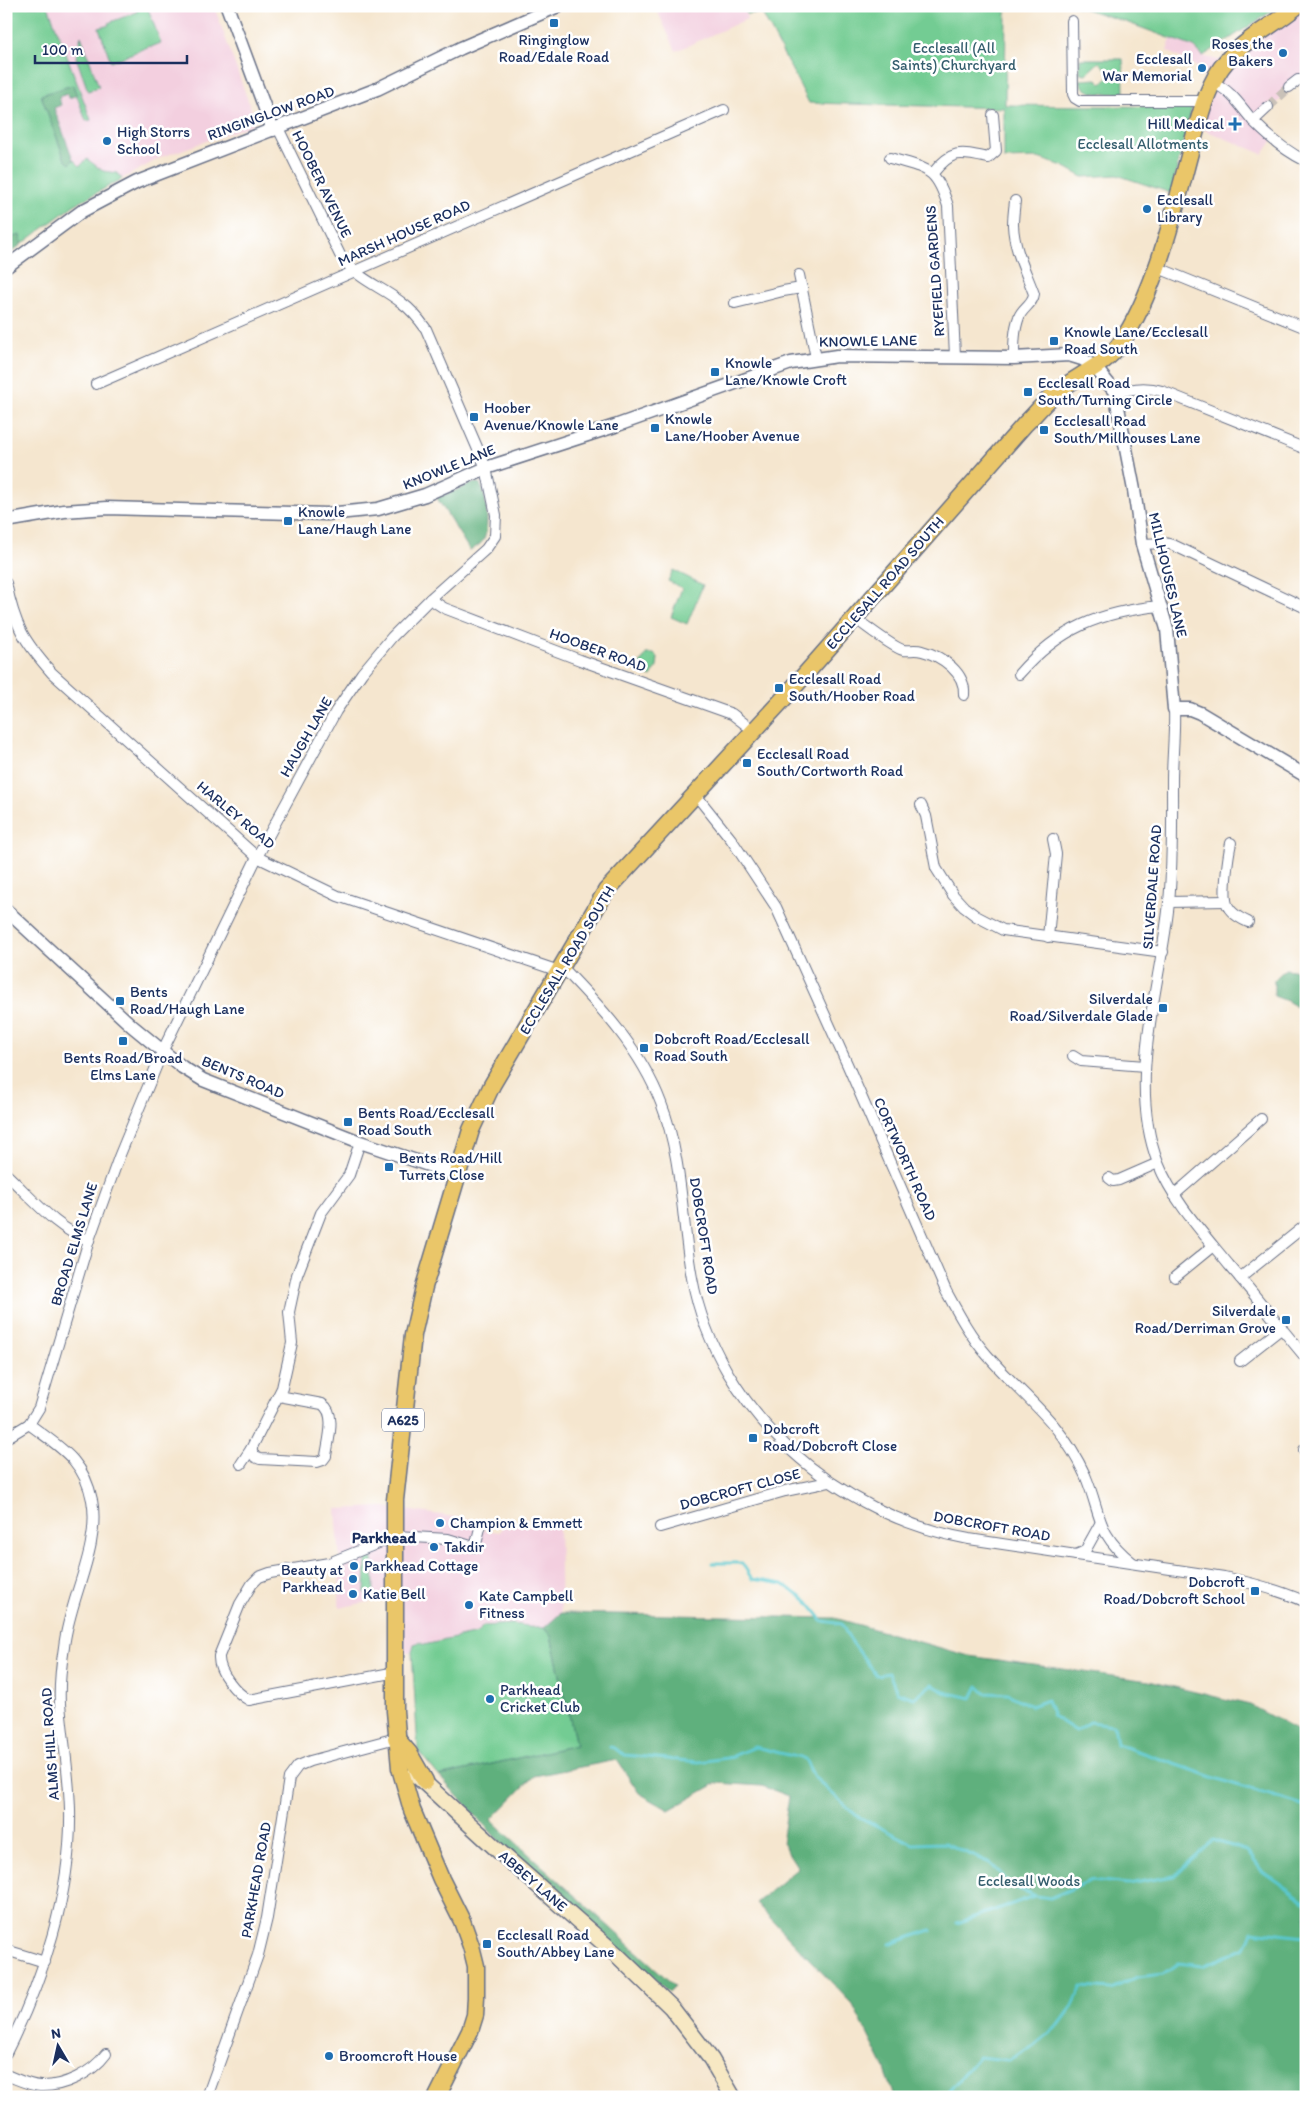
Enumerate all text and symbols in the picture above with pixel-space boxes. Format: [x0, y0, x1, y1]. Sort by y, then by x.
marker: Ringinglow Road/Edale Road [548, 17, 560, 29]
place label: Ringinglow Road/Edale Road [499, 31, 609, 66]
scale bar [35, 32, 188, 64]
place label: Roses the Bakers [1212, 35, 1273, 70]
park label: Ecclesall (All Saints) Churchyard [892, 39, 1017, 74]
text: 100 m [42, 41, 84, 59]
marker: Roses the Bakers [1277, 47, 1289, 59]
place label: Ecclesall War Memorial [1102, 50, 1193, 85]
marker: Ecclesall War Memorial [1196, 62, 1208, 74]
street label: RINGINGLOW ROAD [205, 82, 337, 144]
place label: Hill Medical [1148, 115, 1225, 133]
marker: Hill Medical [1228, 117, 1242, 131]
place label: High Storrs School [117, 123, 190, 158]
street label: HOOBER AVENUE [288, 127, 356, 241]
marker: High Storrs School [101, 135, 113, 147]
park label: Ecclesall Allotments [1078, 135, 1209, 153]
place label: Ecclesall Library [1157, 191, 1214, 226]
street label: MARSH HOUSE ROAD [335, 196, 473, 270]
marker: Ecclesall Library [1141, 203, 1153, 215]
street label: RYEFIELD GARDENS [921, 205, 949, 337]
place label: Knowle Lane/Ecclesall Road South [1064, 323, 1209, 358]
street label: KNOWLE LANE [819, 331, 917, 351]
marker: Knowle Lane/Ecclesall Road South [1048, 335, 1060, 347]
place label: Knowle Lane/Knowle Croft [725, 354, 847, 389]
marker: Knowle Lane/Knowle Croft [709, 366, 721, 378]
place label: Ecclesall Road South/Turning Circle [1038, 374, 1172, 409]
marker: Ecclesall Road South/Turning Circle [1022, 386, 1034, 398]
place label: Hoober Avenue/Knowle Lane [484, 399, 619, 434]
place label: Knowle Lane/Hoober Avenue [665, 410, 800, 445]
marker: Hoober Avenue/Knowle Lane [468, 411, 480, 423]
place label: Ecclesall Road South/Millhouses Lane [1054, 412, 1201, 447]
marker: Knowle Lane/Hoober Avenue [649, 422, 661, 434]
marker: Ecclesall Road South/Millhouses Lane [1038, 424, 1050, 436]
street label: KNOWLE LANE [400, 440, 498, 494]
place label: Knowle Lane/Haugh Lane [298, 503, 411, 538]
street label: MILLHOUSES LANE [1145, 511, 1191, 639]
street label: ECCLESALL ROAD SOUTH [822, 513, 948, 653]
marker: Knowle Lane/Haugh Lane [282, 515, 294, 527]
street label: HOOBER ROAD [547, 624, 649, 676]
place label: Ecclesall Road South/Hoober Road [789, 670, 915, 705]
marker: Ecclesall Road South/Hoober Road [773, 682, 785, 694]
street label: HAUGH LANE [276, 694, 336, 780]
place label: Ecclesall Road South/Cortworth Road [757, 745, 904, 780]
marker: Ecclesall Road South/Cortworth Road [741, 757, 753, 769]
street label: HARLEY ROAD [193, 777, 279, 853]
street label: SILVERDALE ROAD [1139, 824, 1165, 950]
street label: ECCLESALL ROAD SOUTH [515, 882, 619, 1038]
place label: Bents Road/Haugh Lane [130, 983, 245, 1018]
place label: Silverdale Road/Silverdale Glade [1010, 990, 1153, 1025]
marker: Bents Road/Haugh Lane [114, 995, 126, 1007]
marker: Silverdale Road/Silverdale Glade [1157, 1002, 1169, 1014]
place label: Dobcroft Road/Ecclesall Road South [654, 1030, 810, 1065]
marker: Bents Road/Broad Elms Lane [117, 1035, 129, 1047]
marker: Dobcroft Road/Ecclesall Road South [638, 1042, 650, 1054]
place label: Bents Road/Broad Elms Lane [63, 1049, 183, 1084]
street label: BENTS ROAD [199, 1052, 287, 1103]
street label: CORTWORTH ROAD [870, 1095, 940, 1223]
place label: Bents Road/Ecclesall Road South [358, 1104, 495, 1139]
marker: Bents Road/Ecclesall Road South [342, 1116, 354, 1128]
place label: Bents Road/Hill Turrets Close [399, 1149, 503, 1184]
marker: Bents Road/Hill Turrets Close [383, 1161, 395, 1173]
street label: DOBCROFT ROAD [686, 1176, 722, 1296]
street label: BROAD ELMS LANE [47, 1180, 101, 1308]
place label: Silverdale Road/Derriman Grove [1135, 1302, 1276, 1337]
marker: Silverdale Road/Derriman Grove [1280, 1314, 1292, 1326]
road number: A625 [382, 1408, 424, 1432]
place label: Dobcroft Road/Dobcroft Close [763, 1420, 897, 1455]
marker: Dobcroft Road/Dobcroft Close [747, 1432, 759, 1444]
street label: DOBCROFT CLOSE [678, 1464, 802, 1514]
street label: DOBCROFT ROAD [932, 1507, 1052, 1545]
place label: Champion & Emmett [450, 1514, 583, 1532]
marker: Champion & Emmett [434, 1517, 446, 1529]
district label: Parkhead [352, 1528, 417, 1547]
place label: Takdir [444, 1538, 484, 1556]
marker: Takdir [428, 1541, 440, 1553]
place label: Parkhead Cottage [364, 1557, 478, 1575]
marker: Parkhead Cottage [348, 1560, 360, 1572]
place label: Beauty at Parkhead [281, 1561, 344, 1596]
marker: Beauty at Parkhead [347, 1573, 359, 1585]
place label: Dobcroft Road/Dobcroft School [1103, 1573, 1246, 1608]
place label: Katie Bell [363, 1585, 426, 1603]
marker: Dobcroft Road/Dobcroft School [1249, 1585, 1261, 1597]
place label: Kate Campbell Fitness [479, 1587, 574, 1622]
marker: Katie Bell [347, 1588, 359, 1600]
marker: Kate Campbell Fitness [463, 1599, 475, 1611]
place label: Parkhead Cricket Club [500, 1681, 580, 1716]
street label: ALMS HILL ROAD [37, 1687, 63, 1801]
marker: Parkhead Cricket Club [484, 1693, 496, 1705]
street label: PARKHEAD ROAD [237, 1821, 275, 1939]
street label: ABBEY LANE [495, 1846, 571, 1916]
park label: Ecclesall Woods [978, 1872, 1081, 1890]
place label: Ecclesall Road South/Abbey Lane [497, 1926, 614, 1961]
marker: Ecclesall Road South/Abbey Lane [481, 1938, 493, 1950]
north arrow [32, 2020, 82, 2070]
text: N [50, 2025, 62, 2043]
place label: Broomcroft House [339, 2047, 457, 2065]
marker: Broomcroft House [323, 2050, 335, 2062]

